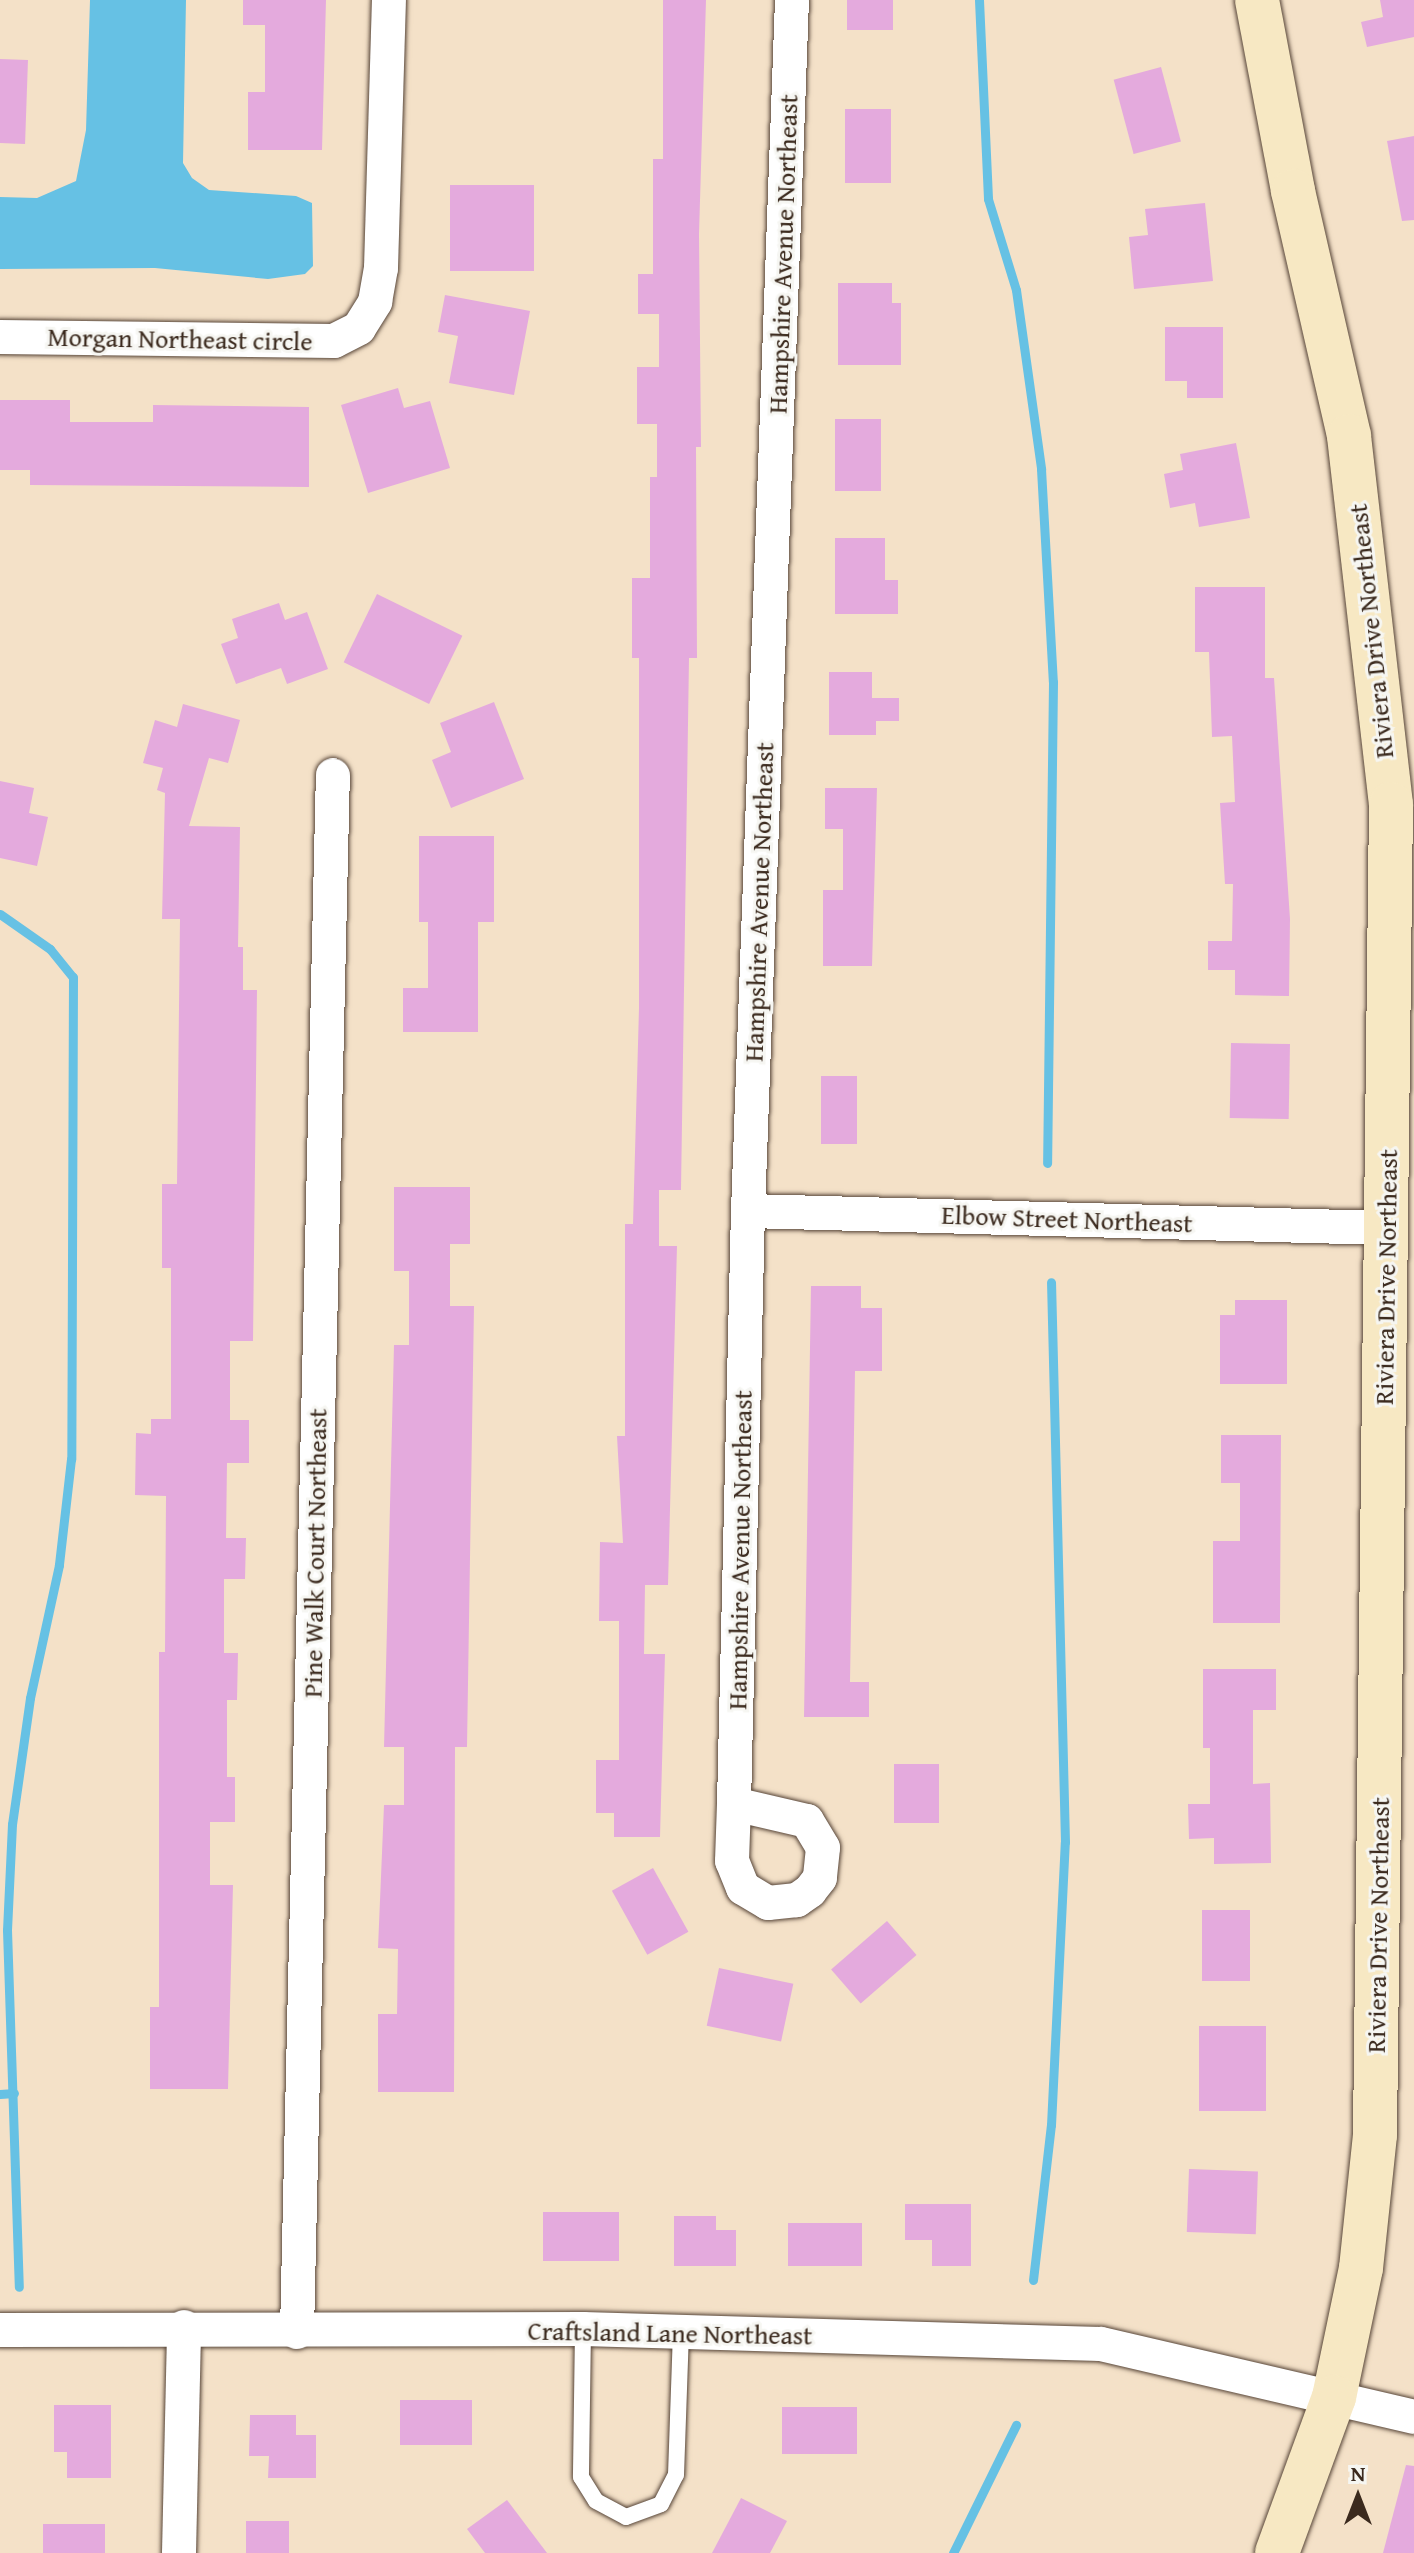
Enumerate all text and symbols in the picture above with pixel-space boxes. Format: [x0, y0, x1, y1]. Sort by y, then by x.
street label: Hampshire Avenue Northeast [762, 94, 804, 414]
street label: Morgan Northeast circle [47, 321, 313, 357]
street label: Riviera Drive Northeast [1342, 502, 1400, 760]
street label: Hampshire Avenue Northeast [738, 742, 780, 1062]
street label: Riviera Drive Northeast [1368, 1149, 1404, 1405]
street label: Elbow Street Northeast [941, 1199, 1193, 1239]
street label: Hampshire Avenue Northeast [722, 1390, 758, 1710]
street label: Pine Walk Court Northeast [297, 1408, 333, 1698]
street label: Riviera Drive Northeast [1360, 1797, 1396, 2053]
street label: Craftsland Lane Northeast [527, 2315, 813, 2351]
north arrow [1318, 2457, 1398, 2537]
text: N [1351, 2457, 1365, 2489]

